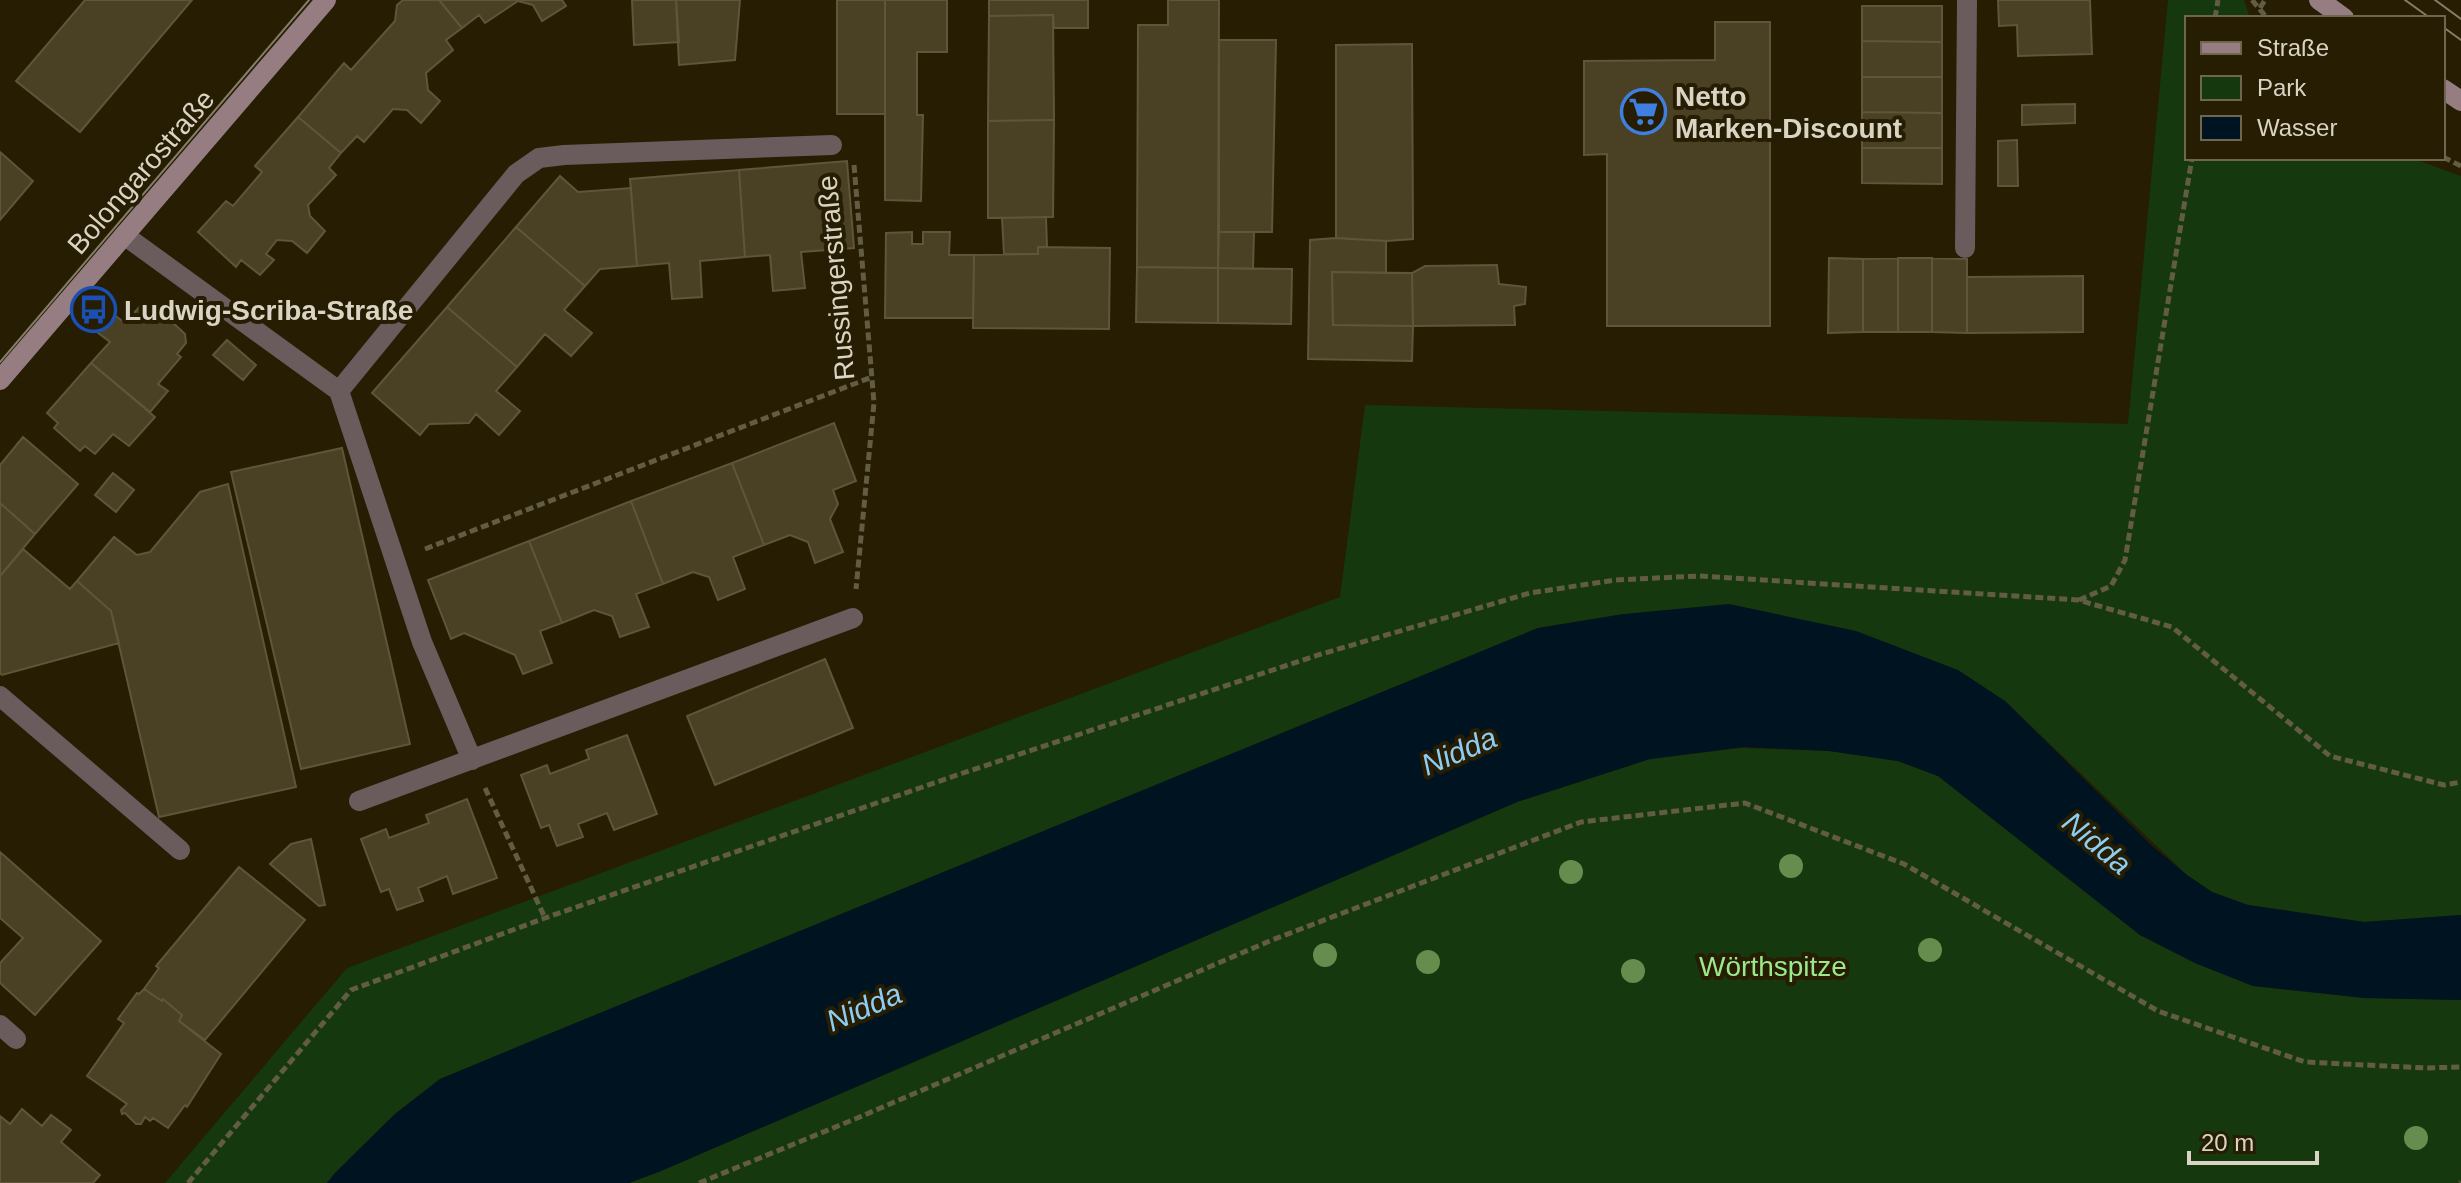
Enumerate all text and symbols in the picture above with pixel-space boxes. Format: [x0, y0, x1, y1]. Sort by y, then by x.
legend [2185, 16, 2445, 160]
text: Straße [2257, 34, 2329, 61]
text: Park [2257, 74, 2307, 101]
place label: Netto Marken-Discount [1675, 81, 1902, 144]
street label: Bolongarostraße [61, 84, 221, 260]
supermarket icon: Netto Marken-Discount [1620, 88, 1668, 136]
text: Wasser [2257, 114, 2337, 141]
street label: Russingerstraße [812, 174, 860, 382]
bus stop icon: Ludwig-Scriba-Straße [69, 286, 117, 334]
place label: Ludwig-Scriba-Straße [124, 295, 413, 326]
water label: Nidda [1416, 720, 1502, 782]
water label: Nidda [2056, 805, 2138, 881]
park label: Wörthspitze [1699, 951, 1847, 982]
water label: Nidda [821, 976, 907, 1038]
scale bar [2189, 1115, 2317, 1165]
text: 20 m [2201, 1129, 2254, 1156]

